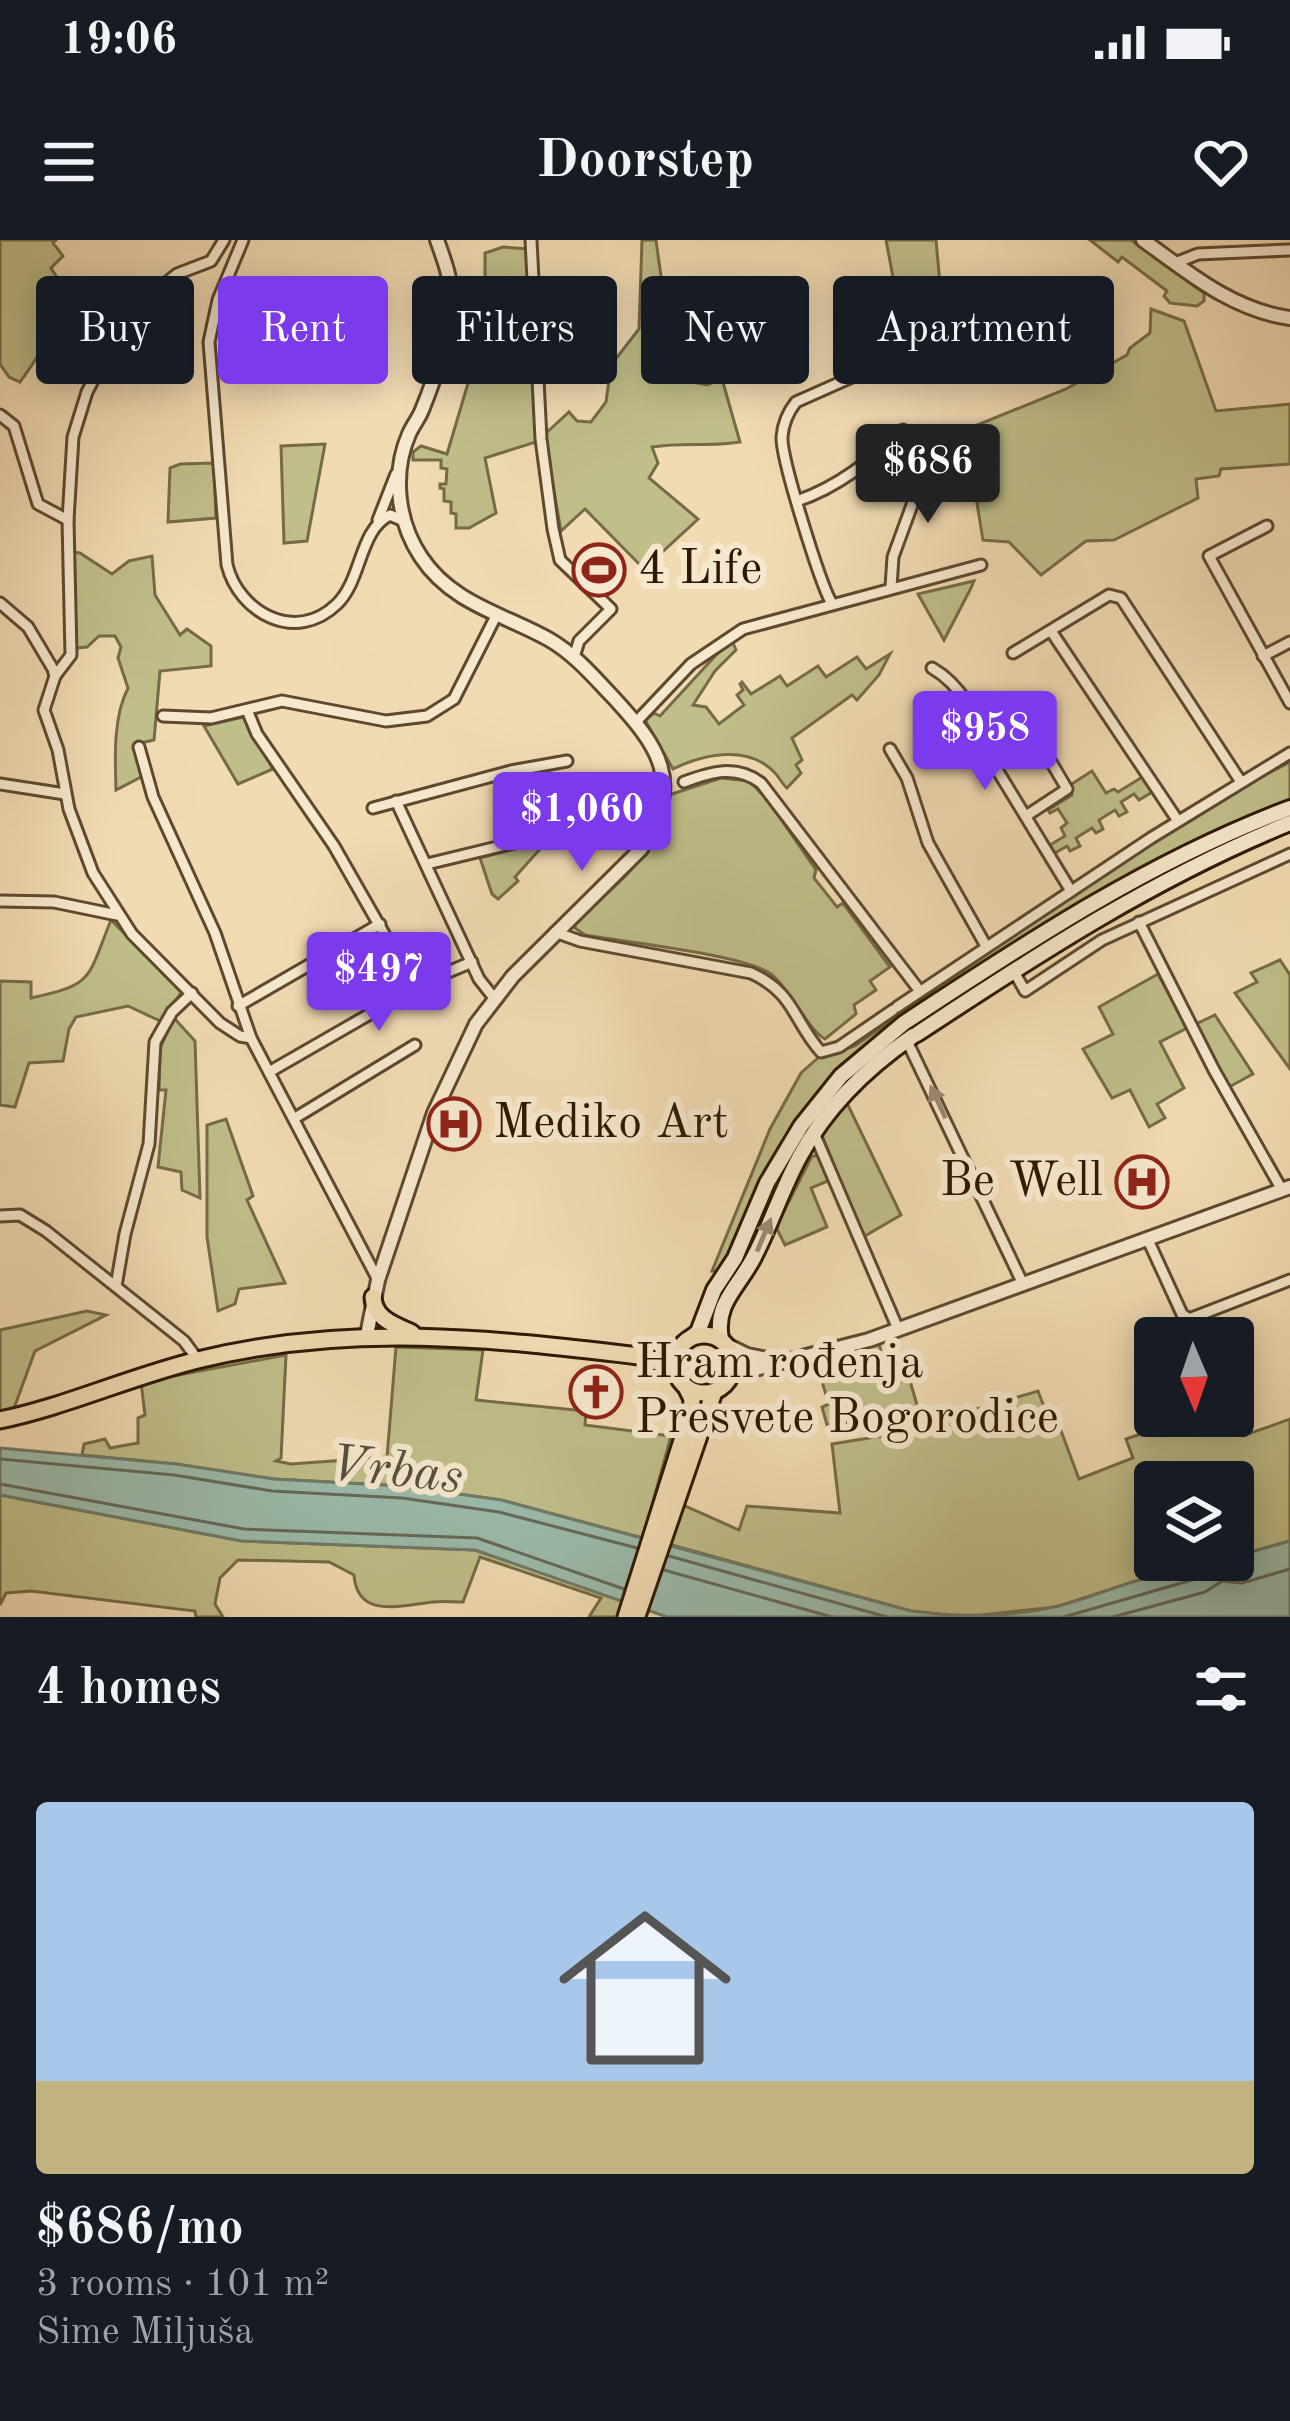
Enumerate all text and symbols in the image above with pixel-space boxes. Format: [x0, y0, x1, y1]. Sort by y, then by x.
text: 19:06 [60, 19, 177, 64]
icon: menu [36, 129, 102, 195]
icon: heart [1188, 129, 1254, 195]
text: Doorstep [536, 135, 754, 189]
chip: Buy [36, 276, 194, 384]
chip: Rent [218, 276, 388, 384]
chip: Filters [412, 276, 617, 384]
chip: New [641, 276, 809, 384]
chip: Apartment [833, 276, 1114, 384]
pin: $686 [857, 424, 999, 526]
text: $686 [883, 443, 973, 482]
sports icon: 4 Life [571, 542, 627, 598]
place label: 4 Life [638, 546, 762, 594]
pin: $958 [914, 691, 1056, 793]
text: $958 [940, 710, 1030, 749]
pin: $1,060 [484, 772, 680, 874]
text: $1,060 [520, 791, 644, 830]
pin: $497 [308, 932, 450, 1034]
text: $497 [334, 951, 424, 990]
one-way arrow [928, 1084, 948, 1119]
hospital icon: Mediko Art [426, 1096, 482, 1152]
place label: Mediko Art [493, 1100, 729, 1148]
hospital icon: Be Well [1114, 1154, 1170, 1210]
place label: Be Well [940, 1158, 1103, 1206]
one-way arrow [754, 1217, 774, 1252]
north arrow [1134, 1317, 1254, 1437]
map controls [1134, 1317, 1254, 1581]
place label: Hram rođenja Presvete Bogorodice [635, 1340, 1059, 1443]
church icon: Hram rođenja Presvete Bogorodice [568, 1364, 624, 1420]
water label: Vrbas [327, 1440, 465, 1504]
button: layers [1134, 1461, 1254, 1581]
icon: filters [1188, 1656, 1254, 1722]
text: 4 homes [36, 1664, 221, 1715]
icon: home [537, 1880, 753, 2096]
text: $686/mo [36, 2204, 244, 2255]
text: 3 rooms · 101 m² [36, 2265, 329, 2304]
text: Sime Miljuša [36, 2313, 254, 2352]

